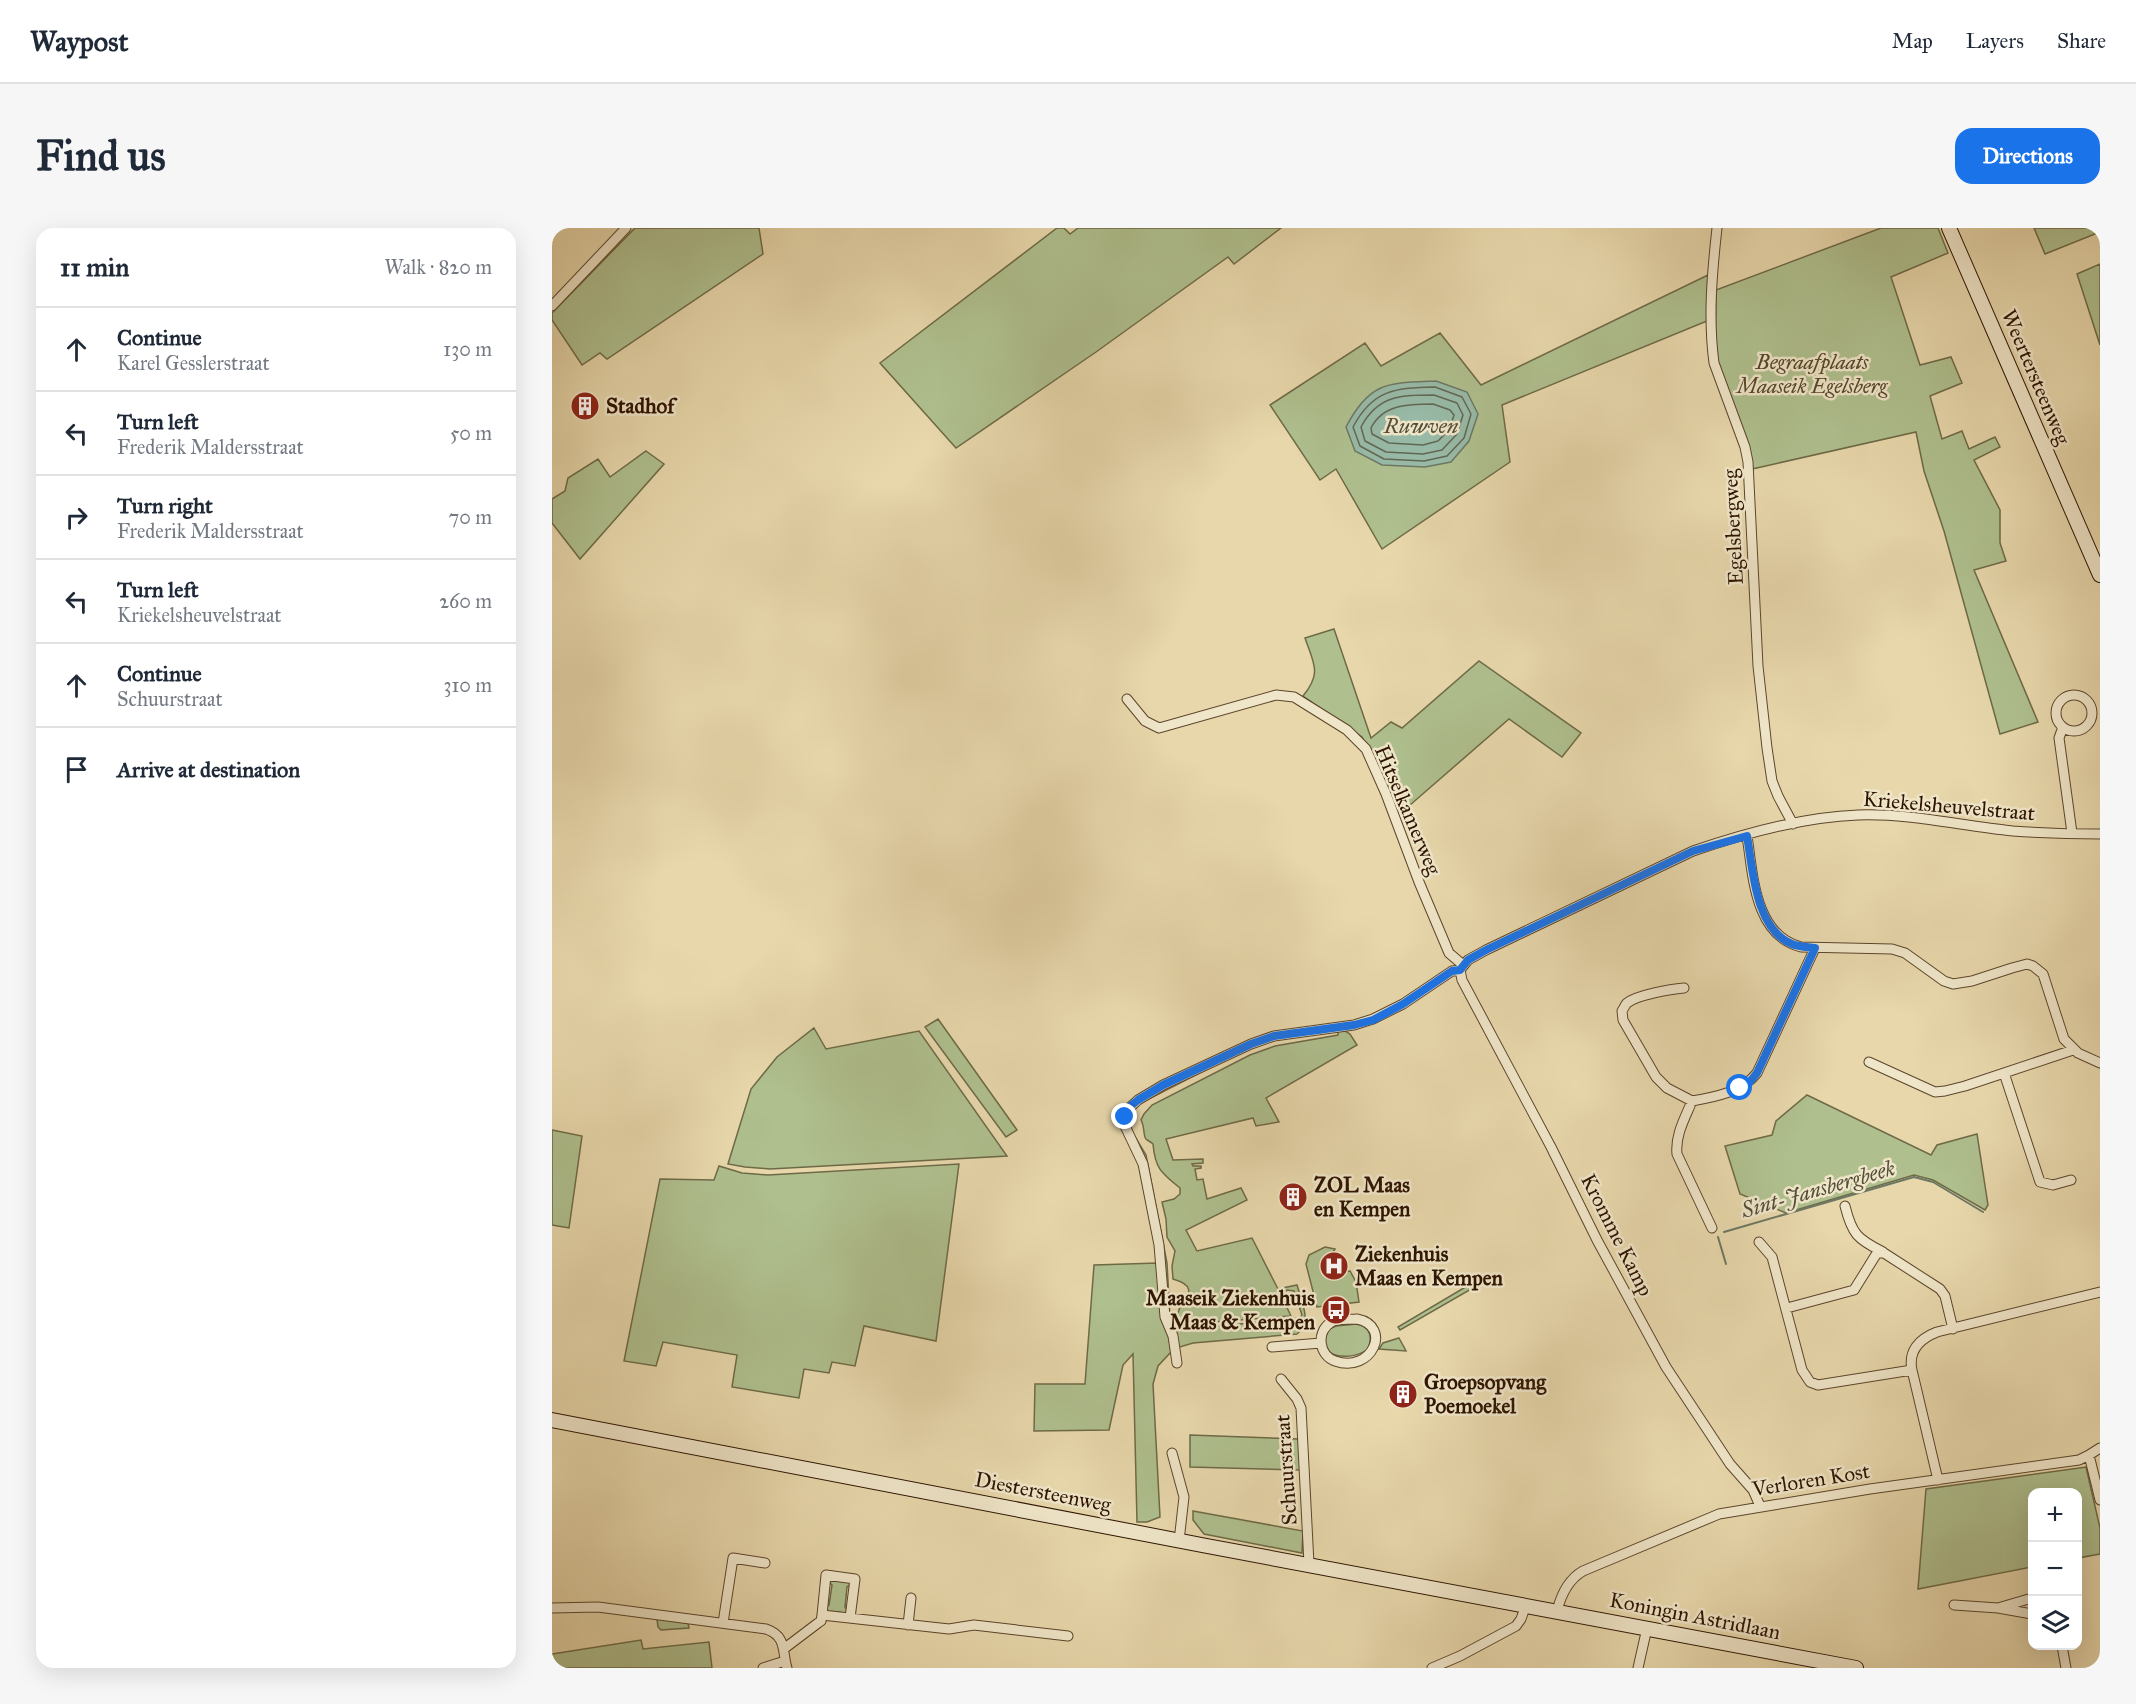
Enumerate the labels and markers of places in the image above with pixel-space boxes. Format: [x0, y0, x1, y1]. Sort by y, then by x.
building icon: Stadhof [569, 390, 601, 422]
place label: Stadhof [606, 393, 678, 419]
place label: ZOL Maas en Kempen [1314, 1172, 1411, 1222]
building icon: ZOL Maas en Kempen [1277, 1181, 1309, 1213]
place label: Ziekenhuis Maas en Kempen [1355, 1241, 1504, 1291]
hospital icon: Ziekenhuis Maas en Kempen [1318, 1250, 1350, 1282]
place label: Maaseik Ziekenhuis Maas & Kempen [1146, 1285, 1316, 1335]
bus stop icon: Maaseik Ziekenhuis Maas & Kempen [1320, 1294, 1352, 1326]
place label: Groepsopvang Poemoekel [1424, 1369, 1547, 1419]
building icon: Groepsopvang Poemoekel [1387, 1378, 1419, 1410]

